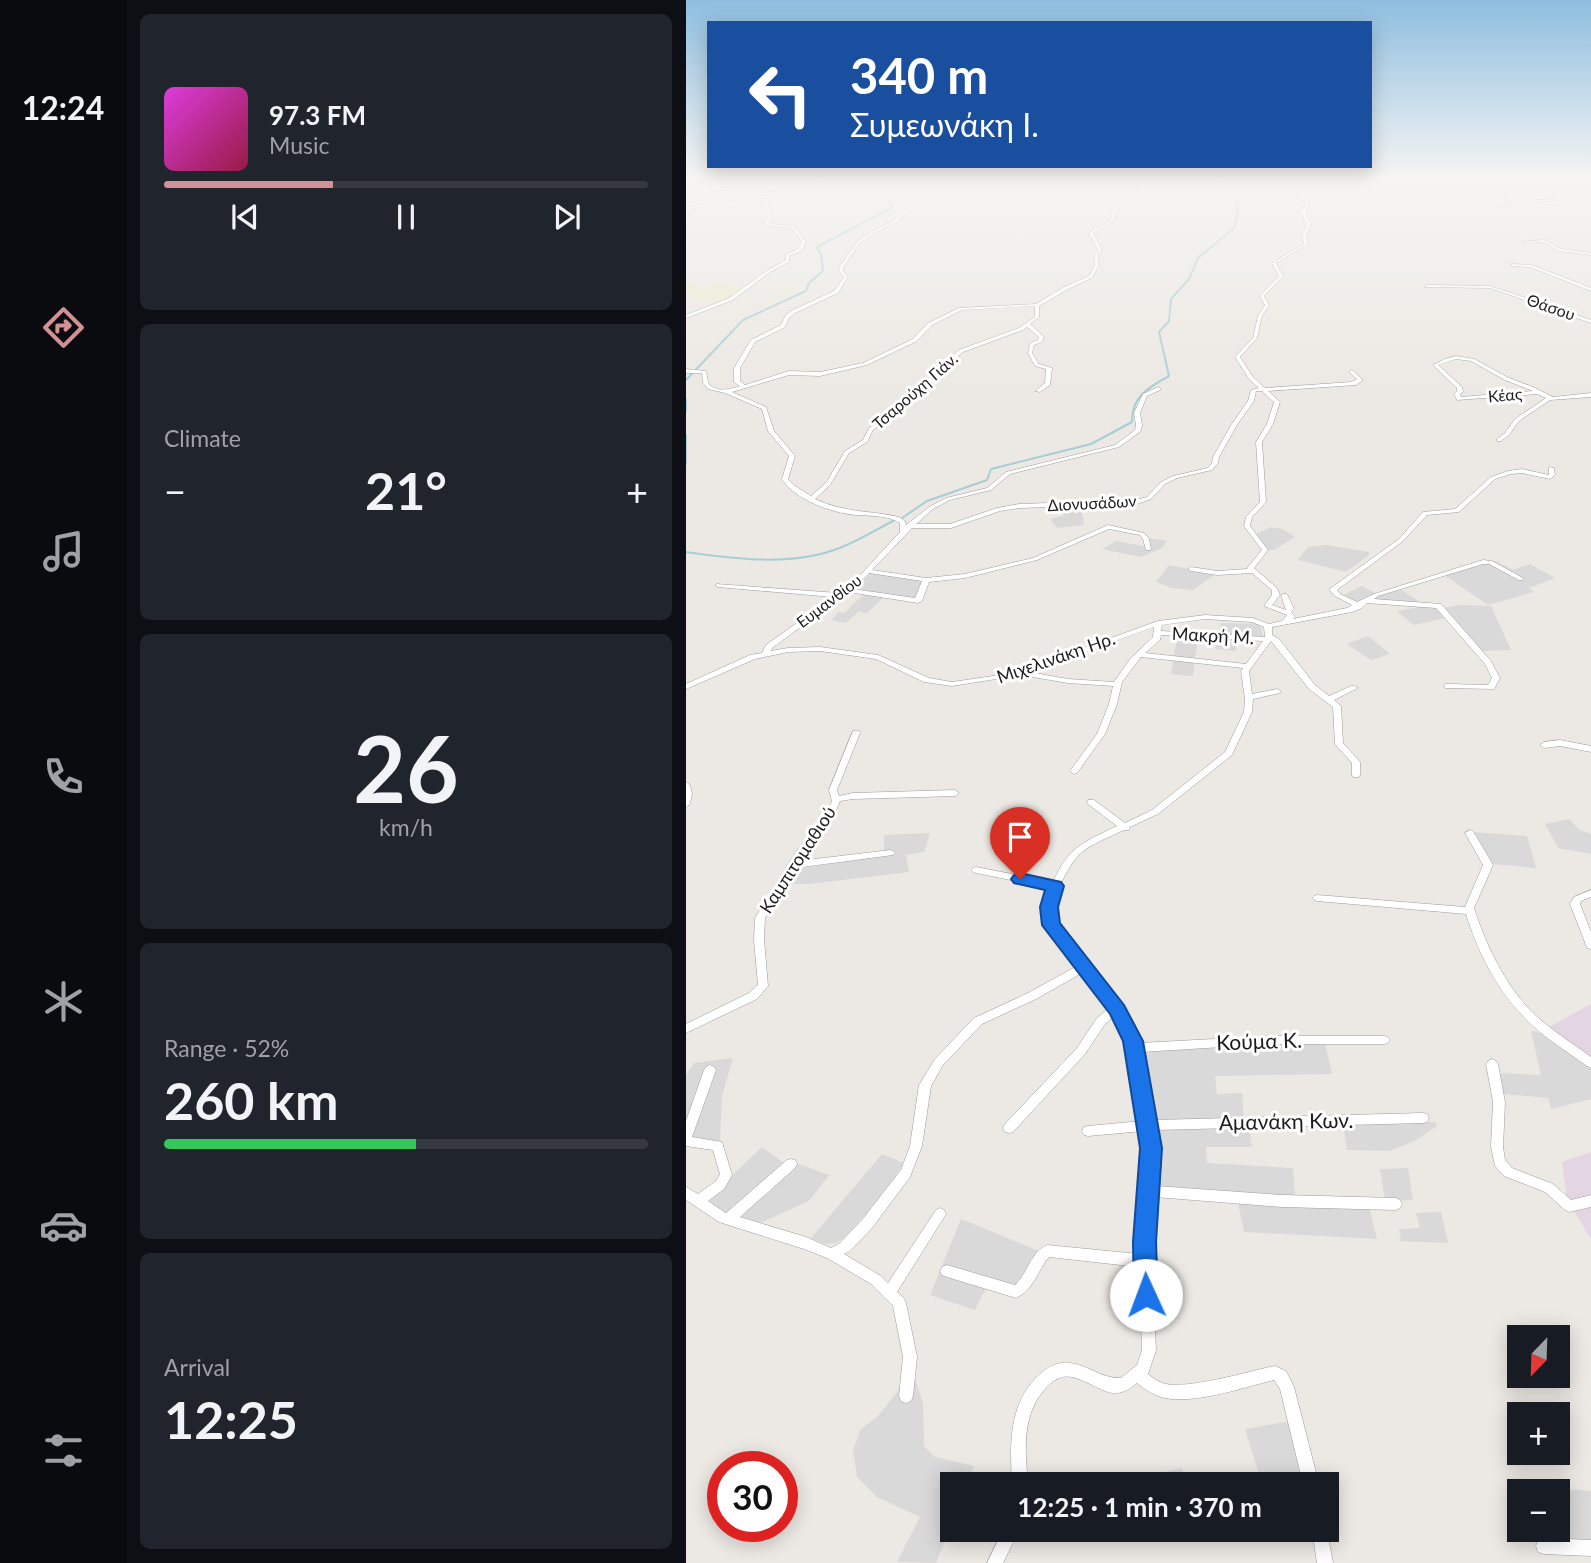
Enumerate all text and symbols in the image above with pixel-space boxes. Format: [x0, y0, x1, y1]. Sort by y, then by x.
text: 340 m [850, 46, 988, 104]
icon: left [735, 49, 826, 140]
text: 12:24 [22, 88, 104, 127]
text: 97.3 FM [269, 99, 366, 131]
text: Συμεωνάκη Ι. [850, 105, 1039, 144]
text: Music [269, 131, 329, 159]
icon: previous [226, 198, 264, 236]
icon: pause [387, 198, 425, 236]
icon: next [548, 198, 586, 236]
street label: Θάσου [1525, 289, 1578, 324]
icon: directions [39, 303, 88, 352]
street label: Τσαρούχη Γιάν. [868, 348, 961, 433]
street label: Κέας [1487, 383, 1523, 405]
text: Climate [164, 424, 241, 452]
text: 21° [365, 459, 447, 521]
text: − [164, 468, 186, 514]
text: + [626, 468, 648, 514]
street label: Διονυσάδων [1047, 491, 1137, 514]
icon: music [39, 527, 88, 576]
street label: Ευμανθίου [792, 570, 865, 631]
street label: Μακρή Μ. [1171, 622, 1255, 648]
street label: Μιχελινάκη Ηρ. [994, 627, 1118, 688]
text: 26 [353, 713, 459, 822]
icon: phone [39, 752, 88, 801]
street label: Καμπιτομαθιού [754, 802, 840, 917]
pin [990, 807, 1050, 879]
text: km/h [379, 813, 433, 841]
icon: arrive [1001, 818, 1039, 856]
icon: climate [39, 977, 88, 1026]
street label: Κούμα Κ. [1216, 1027, 1302, 1054]
text: Range · 52% [164, 1034, 289, 1062]
text: 260 km [164, 1069, 338, 1131]
street label: Αμανάκη Κων. [1219, 1107, 1353, 1134]
icon: car [39, 1201, 88, 1250]
position arrow [1109, 1258, 1183, 1332]
north arrow [1507, 1325, 1570, 1388]
map controls [1507, 1325, 1570, 1542]
text: Arrival [164, 1353, 230, 1381]
text: 12:25 [164, 1388, 298, 1450]
button: + [1507, 1402, 1570, 1465]
icon: filters [39, 1426, 88, 1475]
speed limit sign: 30 [707, 1451, 798, 1542]
button: − [1507, 1479, 1570, 1542]
text: 12:25 · 1 min · 370 m [1017, 1491, 1262, 1523]

